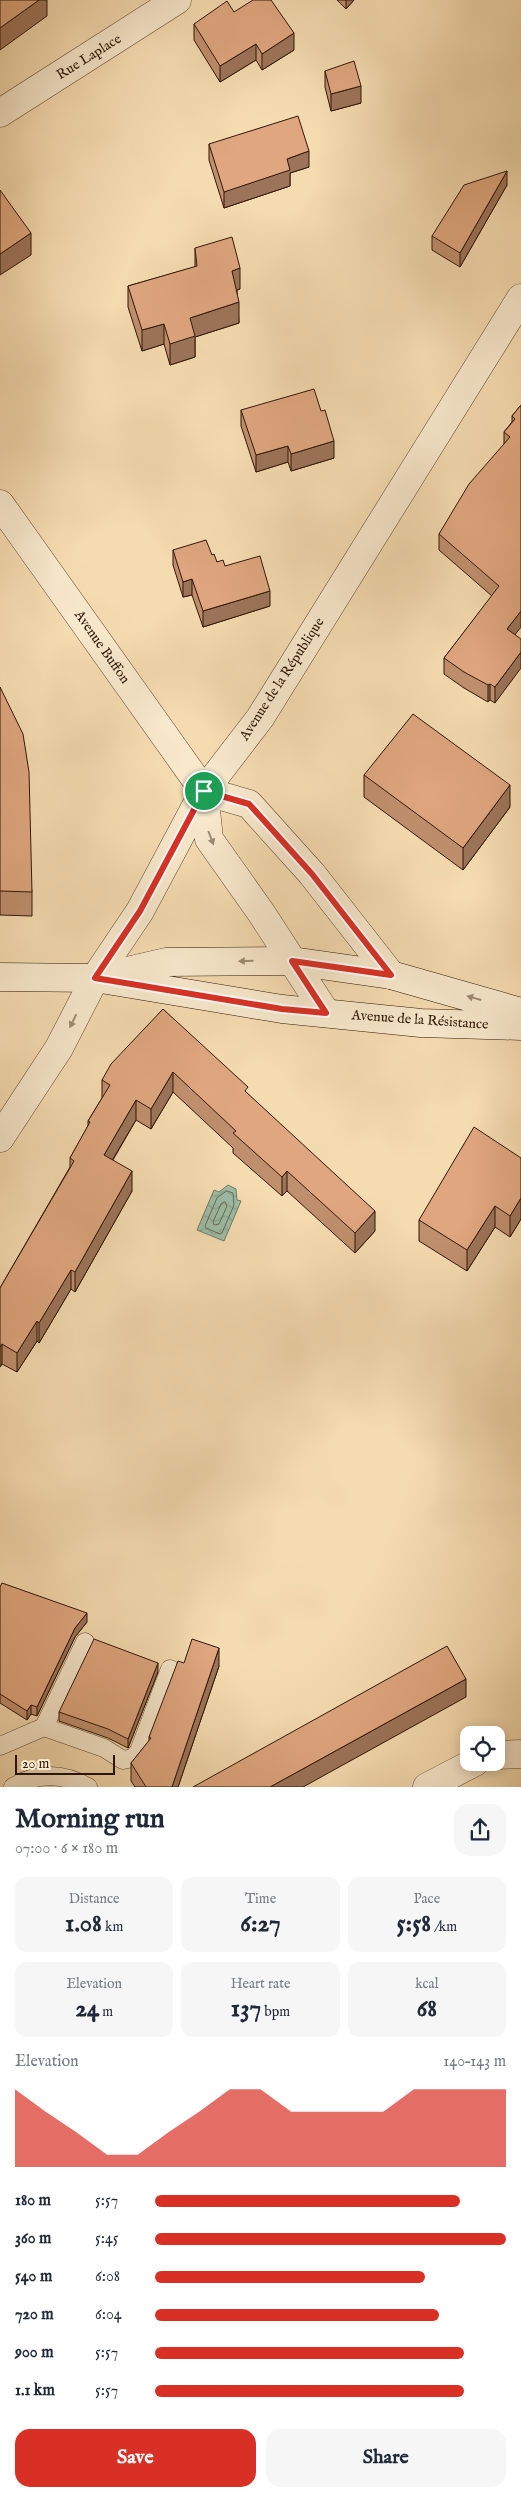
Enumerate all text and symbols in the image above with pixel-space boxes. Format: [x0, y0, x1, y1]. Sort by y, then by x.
street label: Rue Laplace [53, 30, 125, 84]
street label: Avenue Buffon [69, 606, 134, 688]
street label: Avenue de la République [235, 614, 329, 745]
pin [183, 770, 225, 812]
icon: arrive [190, 777, 218, 805]
one-way arrow [207, 831, 215, 846]
one-way arrow [238, 957, 254, 965]
one-way arrow [467, 994, 482, 1002]
street label: Avenue de la Résistance [350, 1006, 490, 1034]
one-way arrow [69, 1014, 77, 1028]
map controls [460, 1726, 505, 1771]
button: locate [460, 1726, 505, 1771]
scale bar [15, 1752, 115, 1775]
text: 20 m [22, 1755, 49, 1773]
text: Morning run [15, 1802, 165, 1837]
button: share [454, 1804, 506, 1856]
text: 07:00 · 6 × 180 m [15, 1839, 118, 1859]
text: Distance [69, 1890, 119, 1908]
text: Time [245, 1890, 276, 1908]
text: Pace [414, 1890, 440, 1908]
text: 1.08 [65, 1908, 102, 1940]
text: 6:27 [240, 1908, 281, 1940]
text: 5:58 [396, 1908, 431, 1940]
text: km [102, 1918, 123, 1936]
text: /km [431, 1918, 457, 1936]
text: Elevation [66, 1975, 122, 1993]
text: Heart rate [231, 1975, 290, 1993]
text: kcal [415, 1975, 438, 1993]
text: 24 [75, 1993, 99, 2025]
text: 137 [231, 1993, 261, 2025]
text: 68 [417, 1993, 437, 2025]
text: m [99, 2003, 113, 2021]
text: bpm [261, 2003, 290, 2021]
text: Elevation [15, 2052, 78, 2072]
text: 140–143 m [443, 2052, 506, 2072]
text: 180 m [15, 2191, 51, 2211]
text: 5:57 [95, 2191, 118, 2211]
text: 360 m [15, 2229, 51, 2249]
text: 5:45 [95, 2229, 119, 2249]
text: 540 m [15, 2267, 52, 2287]
text: 6:08 [95, 2267, 120, 2287]
text: 720 m [15, 2305, 54, 2325]
text: 6:04 [95, 2305, 122, 2325]
text: 900 m [15, 2343, 54, 2363]
text: 5:57 [95, 2343, 118, 2363]
text: 1.1 km [15, 2381, 55, 2401]
text: 5:57 [95, 2381, 118, 2401]
button: Save [15, 2429, 256, 2487]
button: Share [266, 2429, 506, 2487]

